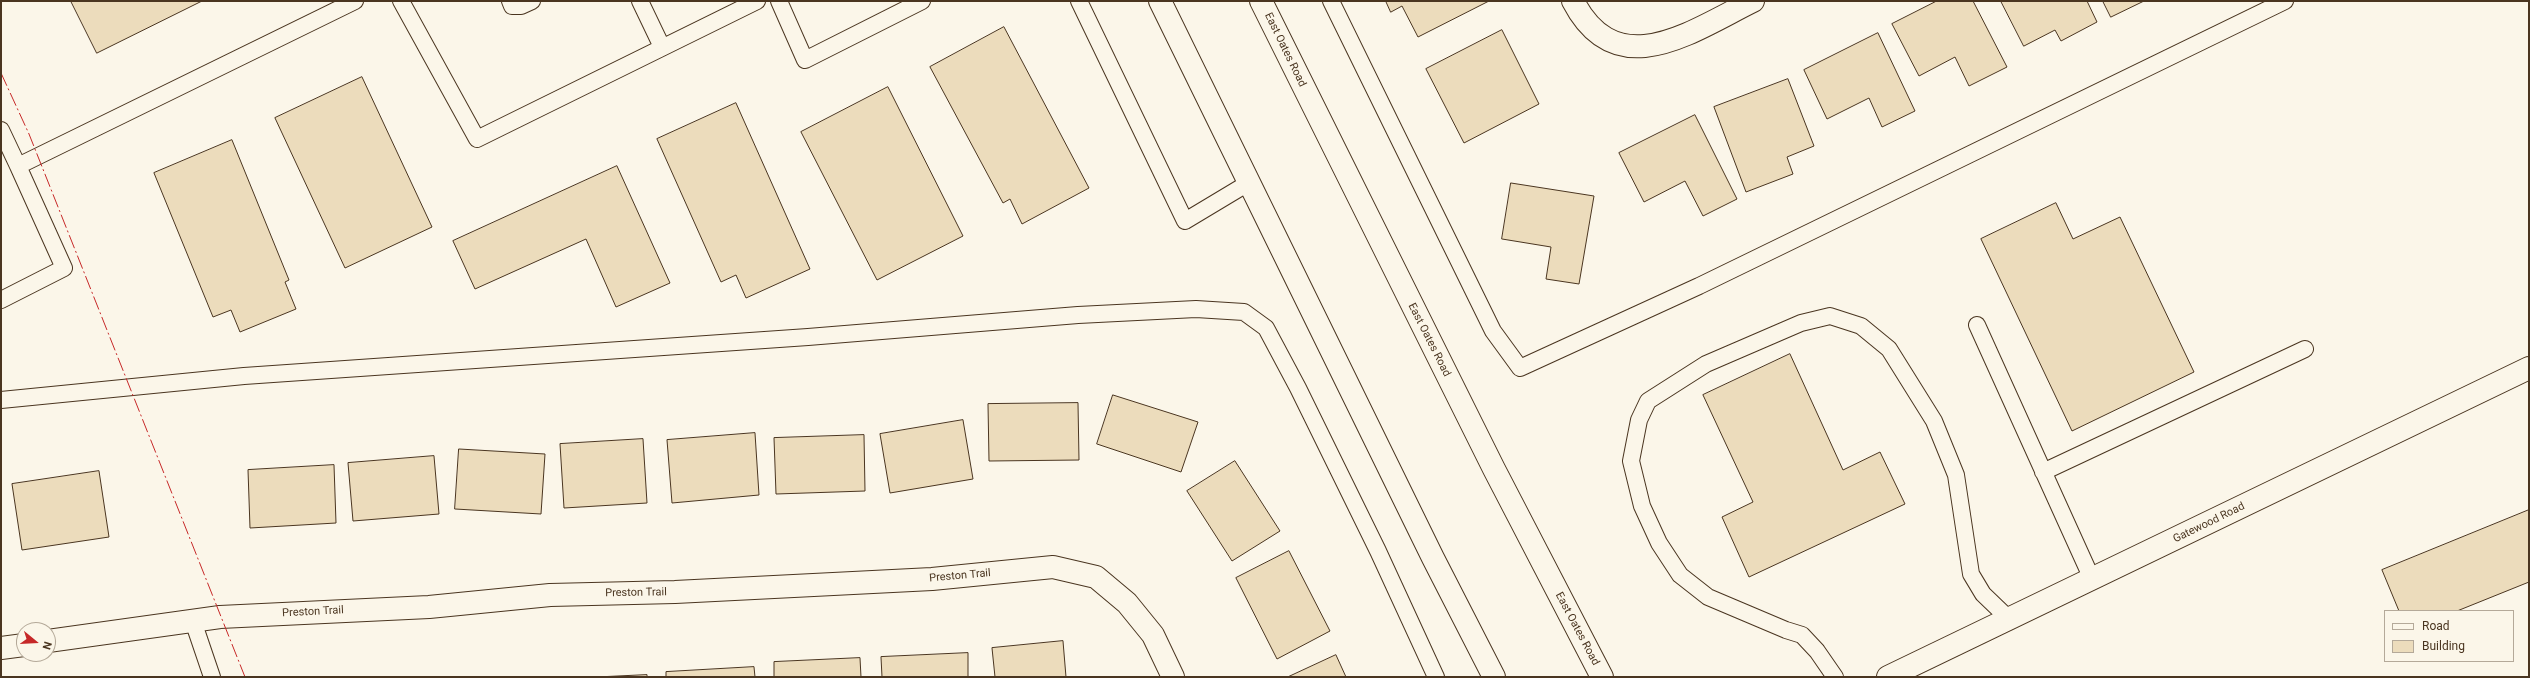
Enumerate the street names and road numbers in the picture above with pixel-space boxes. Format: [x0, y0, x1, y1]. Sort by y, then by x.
street label: East Oates Road [1261, 11, 1309, 89]
street label: East Oates Road [1405, 301, 1453, 379]
street label: Gatewood Road [2171, 500, 2247, 546]
street label: Preston Trail [929, 567, 991, 585]
street label: Preston Trail [605, 586, 667, 600]
street label: East Oates Road [1552, 590, 1602, 668]
street label: Preston Trail [282, 604, 344, 620]

